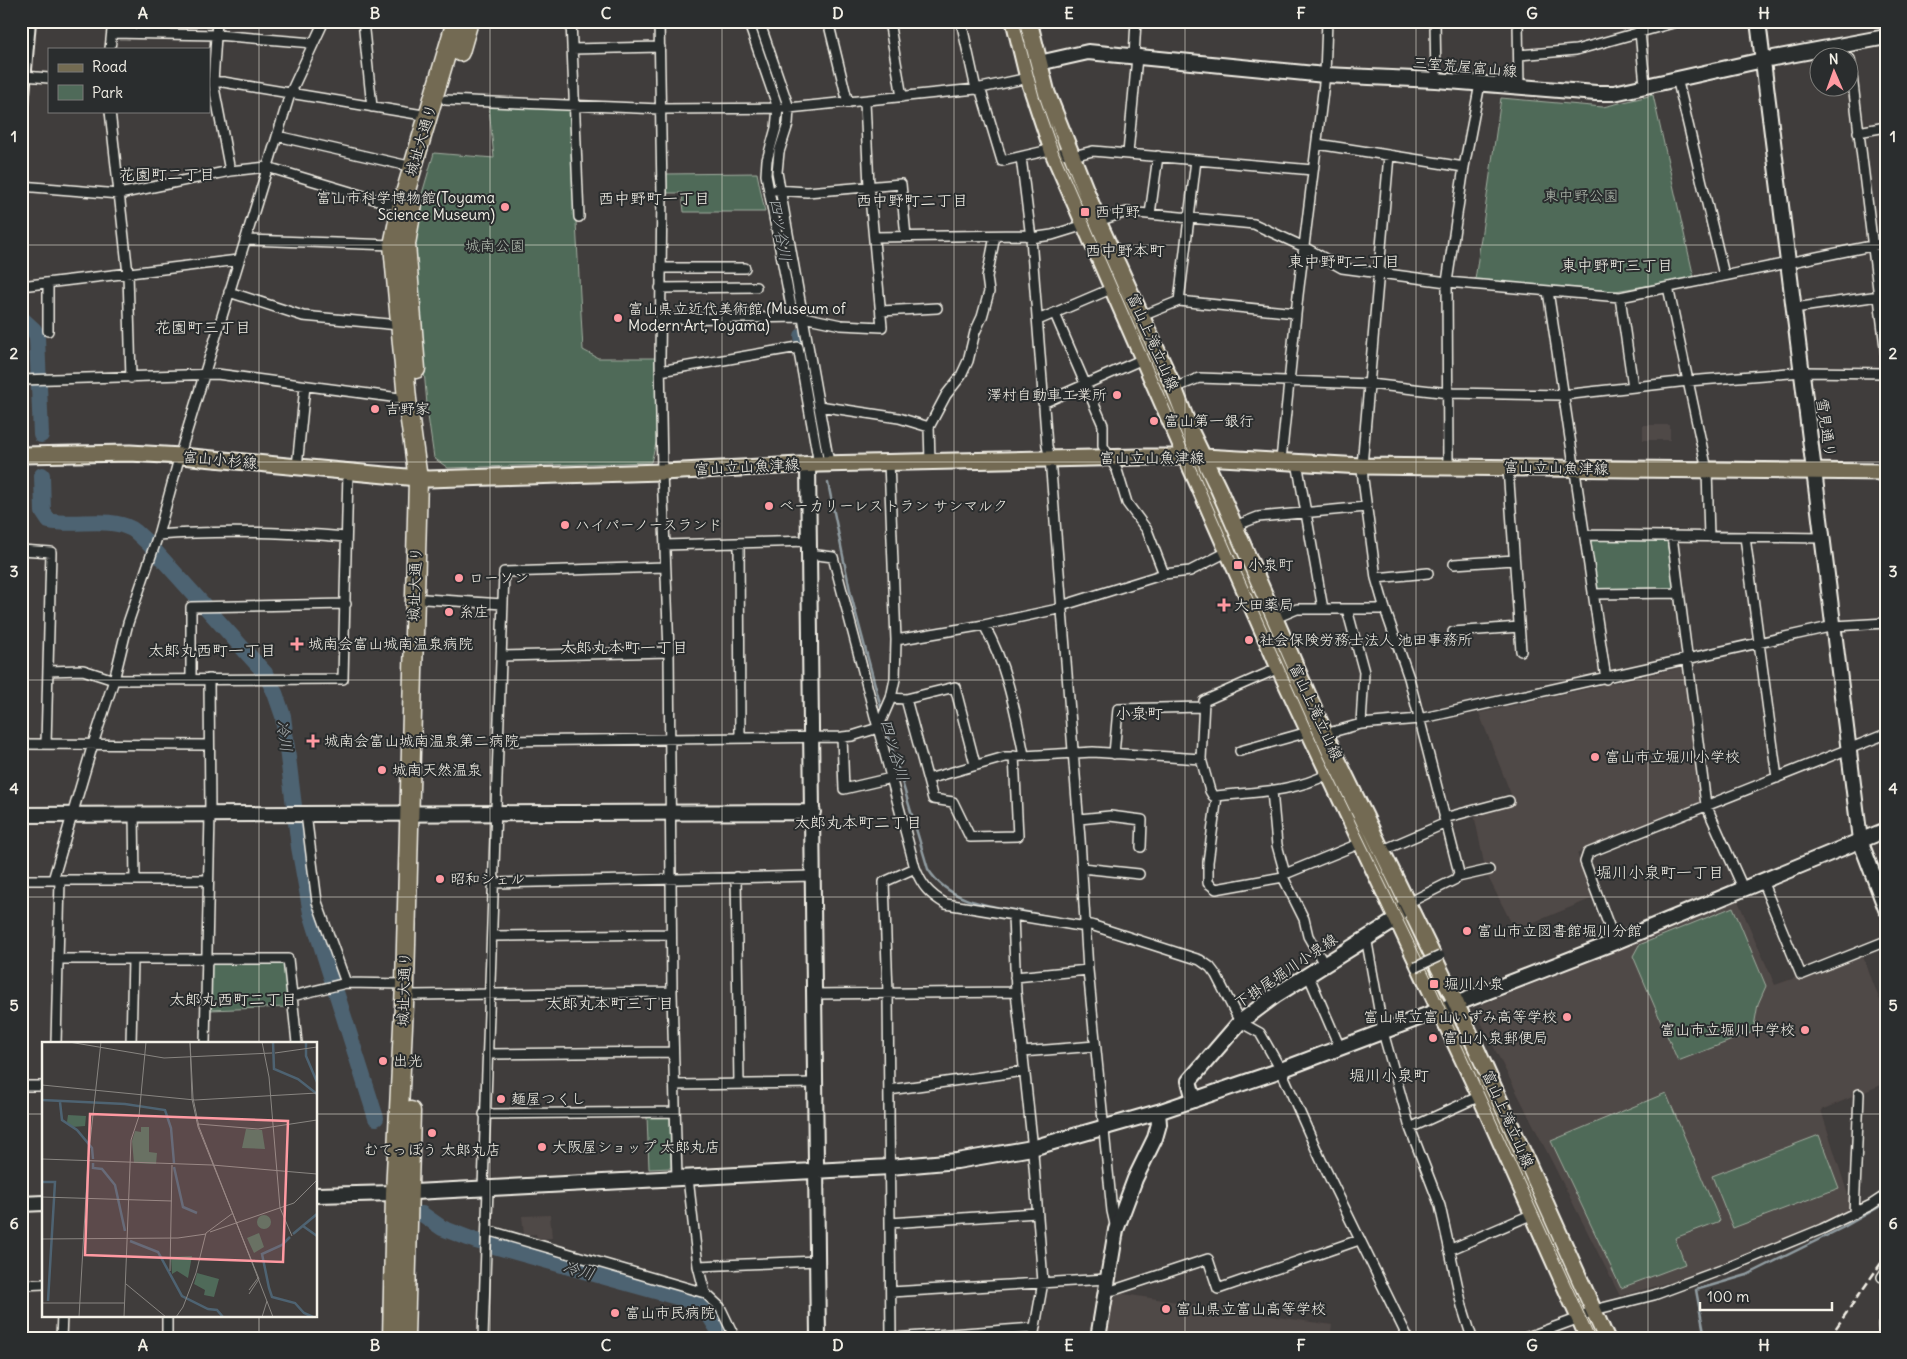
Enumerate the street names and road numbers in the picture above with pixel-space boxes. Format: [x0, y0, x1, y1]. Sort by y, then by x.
street label: 三室荒屋富山線 [1412, 52, 1518, 81]
street label: 城址大通り [400, 101, 441, 179]
street label: 富山上滝立山線 [1123, 290, 1183, 394]
street label: 雪見通り [1813, 397, 1840, 459]
street label: 富山小杉線 [182, 447, 258, 472]
street label: 富山立山魚津線 [1099, 448, 1205, 467]
street label: 富山立山魚津線 [694, 454, 800, 479]
street label: 富山立山魚津線 [1503, 457, 1609, 478]
street label: 城址大通り [404, 546, 425, 622]
street label: 富山上滝立山線 [1286, 660, 1347, 763]
street label: 下掛尾堀川小泉線 [1231, 929, 1341, 1012]
street label: 城址大通り [393, 951, 414, 1027]
street label: 富山上滝立山線 [1478, 1067, 1538, 1171]

